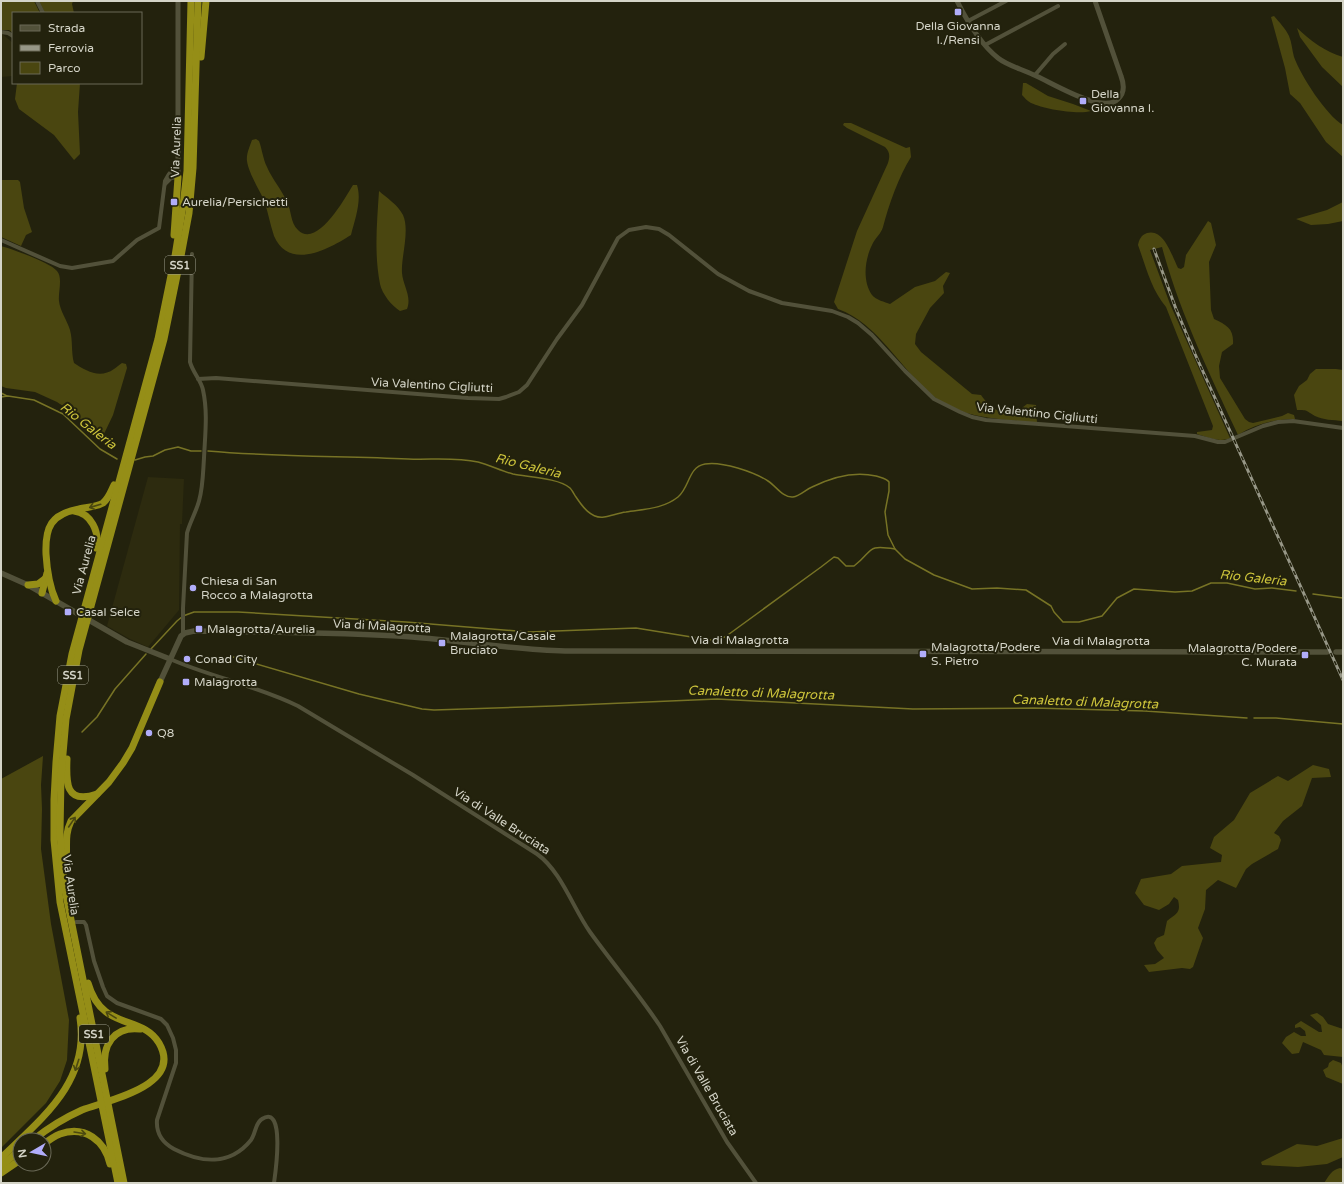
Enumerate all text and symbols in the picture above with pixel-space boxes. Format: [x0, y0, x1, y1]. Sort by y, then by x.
marker: Della Giovanna I./Rensi [953, 7, 963, 17]
legend [12, 12, 142, 84]
place label: Della Giovanna I./Rensi [915, 19, 1001, 47]
text: Strada [48, 21, 85, 35]
text: Ferrovia [48, 41, 94, 55]
text: Parco [48, 61, 81, 75]
place label: Della Giovanna I. [1091, 87, 1154, 115]
marker: Della Giovanna I. [1078, 96, 1088, 106]
street label: Via Aurelia [168, 116, 184, 178]
place label: Aurelia/Persichetti [182, 195, 288, 209]
marker: Aurelia/Persichetti [169, 197, 179, 207]
road number: SS1 [165, 256, 195, 274]
street label: Via Valentino Cigliutti [371, 375, 493, 395]
water label: Rio Galeria [57, 399, 120, 453]
street label: Via Valentino Cigliutti [976, 400, 1098, 426]
water label: Rio Galeria [494, 450, 563, 482]
one-way arrow [88, 503, 101, 510]
street label: Via Aurelia [69, 534, 99, 596]
water label: Rio Galeria [1219, 567, 1288, 590]
place label: Chiesa di San Rocco a Malagrotta [201, 574, 313, 602]
marker: Chiesa di San Rocco a Malagrotta [188, 583, 198, 593]
place label: Casal Selce [76, 605, 140, 619]
marker: Casal Selce [63, 607, 73, 617]
street label: Via di Malagrotta [333, 616, 431, 636]
place label: Malagrotta/Aurelia [207, 622, 315, 636]
marker: Malagrotta/Aurelia [194, 624, 204, 634]
place label: Malagrotta/Casale Bruciato [450, 629, 556, 657]
street label: Via di Malagrotta [691, 633, 789, 647]
street label: Via di Malagrotta [1052, 634, 1150, 648]
marker: Malagrotta/Casale Bruciato [437, 638, 447, 648]
place label: Malagrotta/Podere S. Pietro [931, 640, 1041, 668]
place label: Malagrotta/Podere C. Murata [1188, 641, 1297, 669]
marker: Malagrotta/Podere S. Pietro [918, 649, 928, 659]
marker: Malagrotta/Podere C. Murata [1300, 650, 1310, 660]
place label: Conad City [195, 652, 258, 666]
marker: Conad City [182, 654, 192, 664]
road number: SS1 [58, 666, 88, 684]
place label: Malagrotta [194, 675, 257, 689]
marker: Malagrotta [181, 677, 191, 687]
water label: Canaletto di Malagrotta [687, 682, 835, 704]
water label: Canaletto di Malagrotta [1011, 691, 1159, 713]
place label: Q8 [157, 726, 174, 740]
marker: Q8 [144, 728, 154, 738]
street label: Via di Valle Bruciata [451, 784, 553, 858]
one-way arrow [68, 817, 76, 828]
street label: Via Aurelia [60, 854, 82, 916]
one-way arrow [105, 1011, 117, 1019]
road number: SS1 [79, 1025, 109, 1043]
street label: Via di Valle Bruciata [673, 1034, 741, 1138]
one-way arrow [73, 1058, 80, 1071]
one-way arrow [73, 1129, 86, 1137]
north arrow [12, 1132, 52, 1172]
text: N [16, 1148, 30, 1159]

